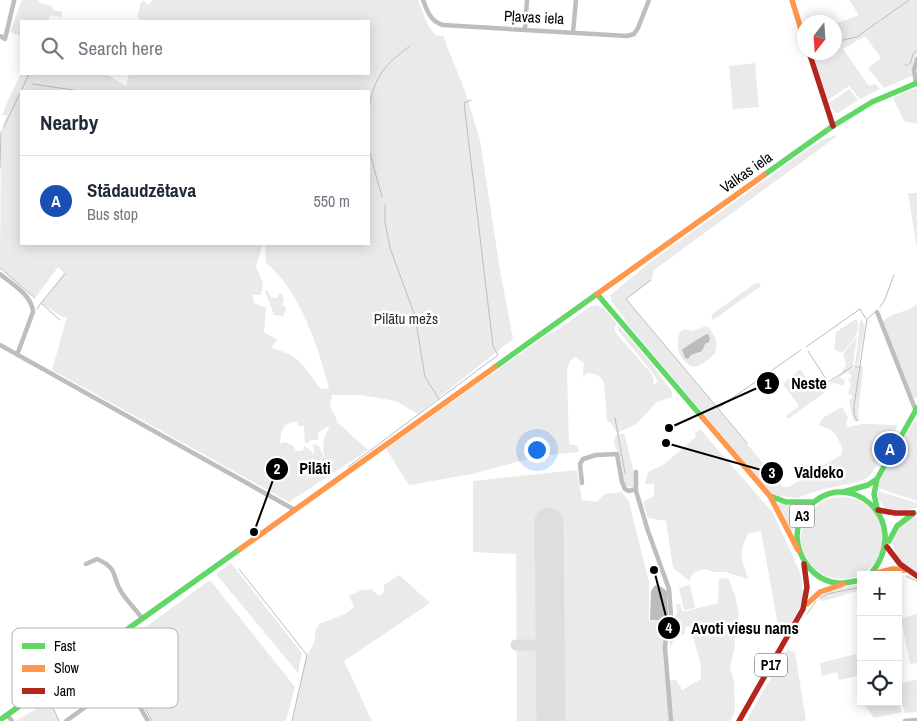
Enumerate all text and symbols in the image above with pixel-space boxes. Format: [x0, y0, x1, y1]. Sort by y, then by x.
street label: Pļavas iela [503, 5, 565, 29]
north arrow [797, 15, 842, 60]
search box [20, 20, 370, 75]
icon: search [38, 34, 66, 62]
text: Search here [78, 35, 163, 61]
text: Nearby [40, 108, 98, 137]
street label: Valkas iela [716, 146, 776, 198]
text: Stādaudzētava [87, 177, 196, 203]
text: A [51, 190, 61, 212]
text: 550 m [314, 190, 350, 212]
text: Bus stop [87, 203, 138, 225]
park label: Pilātu mežs [374, 308, 438, 329]
callout: Neste [756, 368, 837, 399]
text: Neste [791, 372, 827, 394]
text: 1 [765, 373, 772, 394]
pin: A [874, 430, 906, 468]
your location [524, 437, 550, 463]
callout: Pilāti [265, 453, 341, 484]
text: Pilāti [299, 457, 331, 479]
callout: Valdeko [759, 457, 854, 488]
text: 2 [274, 458, 281, 479]
text: Valdeko [794, 461, 844, 483]
text: 3 [769, 462, 776, 483]
road number: A3 [790, 504, 814, 528]
map controls [857, 571, 902, 706]
button: + [857, 571, 902, 616]
callout: Avoti viesu nams [656, 613, 809, 644]
button: − [857, 616, 902, 661]
text: 4 [666, 617, 673, 638]
text: Avoti viesu nams [691, 617, 799, 639]
legend [12, 628, 178, 708]
text: Fast [54, 637, 76, 655]
road number: P17 [755, 654, 787, 676]
text: Slow [54, 659, 80, 677]
button: locate [857, 661, 902, 706]
text: Jam [54, 682, 76, 700]

